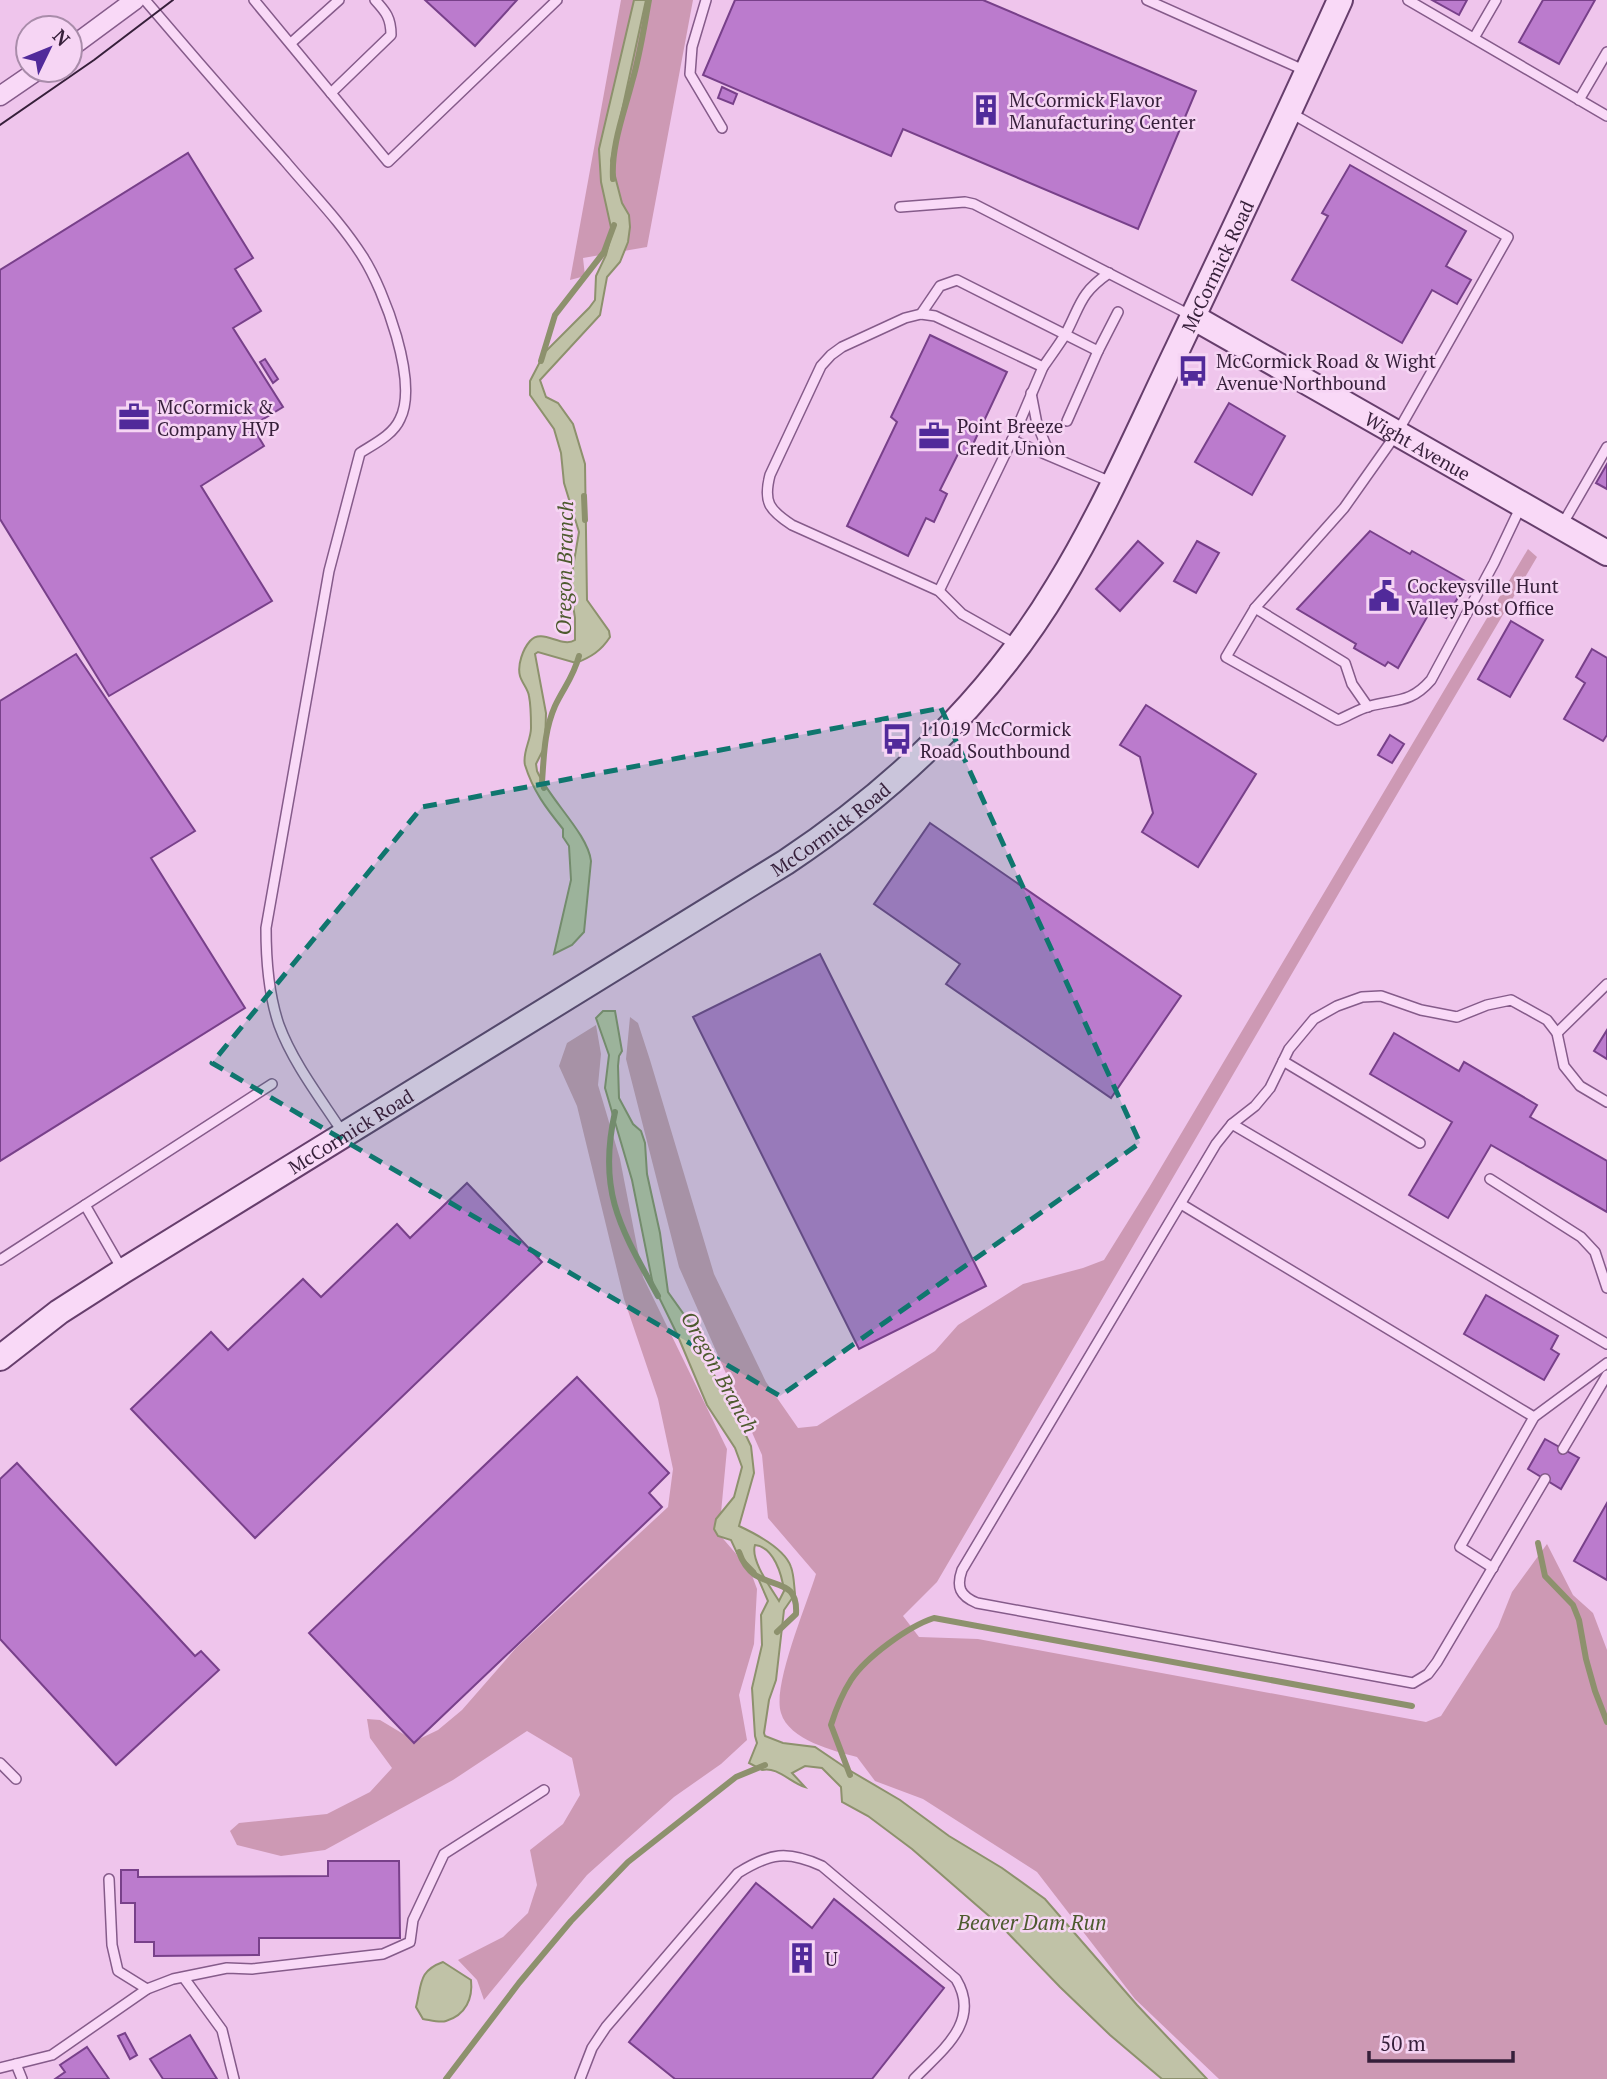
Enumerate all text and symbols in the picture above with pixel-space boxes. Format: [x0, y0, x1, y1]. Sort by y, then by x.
north arrow [14, 14, 84, 84]
text: N [48, 23, 76, 51]
place label: McCormick Flavor Manufacturing Center [1009, 87, 1196, 134]
building icon: McCormick Flavor Manufacturing Center [969, 93, 1003, 127]
street label: McCormick Road [1175, 196, 1259, 336]
place label: McCormick Road & Wight Avenue Northbound [1216, 348, 1436, 395]
bus stop icon: McCormick Road & Wight Avenue Northbound [1176, 354, 1210, 388]
place label: McCormick & Company HVP [157, 394, 280, 441]
office icon: McCormick & Company HVP [117, 400, 151, 434]
street label: Wight Avenue [1360, 405, 1476, 485]
place label: Point Breeze Credit Union [957, 413, 1066, 460]
office icon: Point Breeze Credit Union [917, 419, 951, 453]
water label: Oregon Branch [549, 500, 579, 636]
place label: Cockeysville Hunt Valley Post Office [1407, 573, 1559, 620]
public building icon: Cockeysville Hunt Valley Post Office [1367, 579, 1401, 613]
place label: 11019 McCormick Road Southbound [920, 716, 1071, 763]
bus stop icon: 11019 McCormick Road Southbound [880, 722, 914, 756]
street label: McCormick Road [766, 776, 895, 881]
street label: McCormick Road [283, 1082, 418, 1179]
water label: Oregon Branch [675, 1306, 765, 1438]
water label: Beaver Dam Run [956, 1908, 1107, 1936]
building icon: U [785, 1941, 819, 1975]
place label: U [825, 1946, 838, 1971]
scale bar [1369, 2020, 1512, 2064]
text: 50 m [1380, 2029, 1426, 2057]

